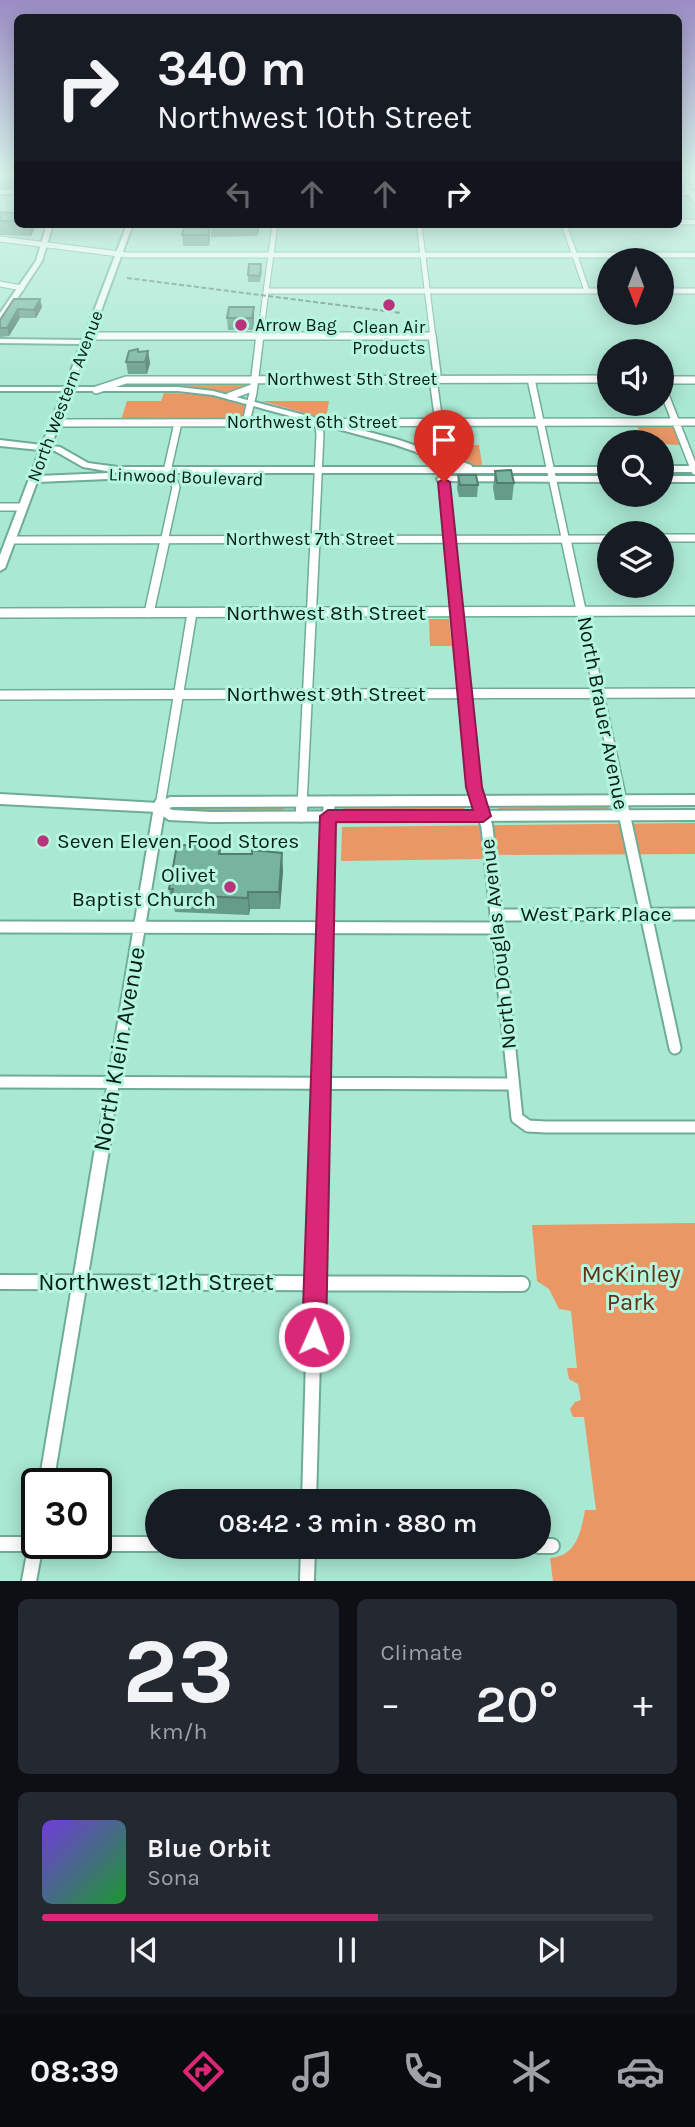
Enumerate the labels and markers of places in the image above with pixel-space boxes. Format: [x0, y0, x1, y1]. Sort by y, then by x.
marker: Clean Air Products [381, 297, 397, 313]
place label: Arrow Bag [255, 314, 337, 336]
place label: Clean Air Products [352, 316, 426, 359]
marker: Arrow Bag [233, 317, 249, 333]
pin [414, 410, 474, 482]
place label: Seven Eleven Food Stores [57, 829, 299, 853]
marker: Seven Eleven Food Stores [35, 833, 51, 849]
place label: Olivet Baptist Church [72, 863, 216, 911]
marker: Olivet Baptist Church [222, 879, 238, 895]

